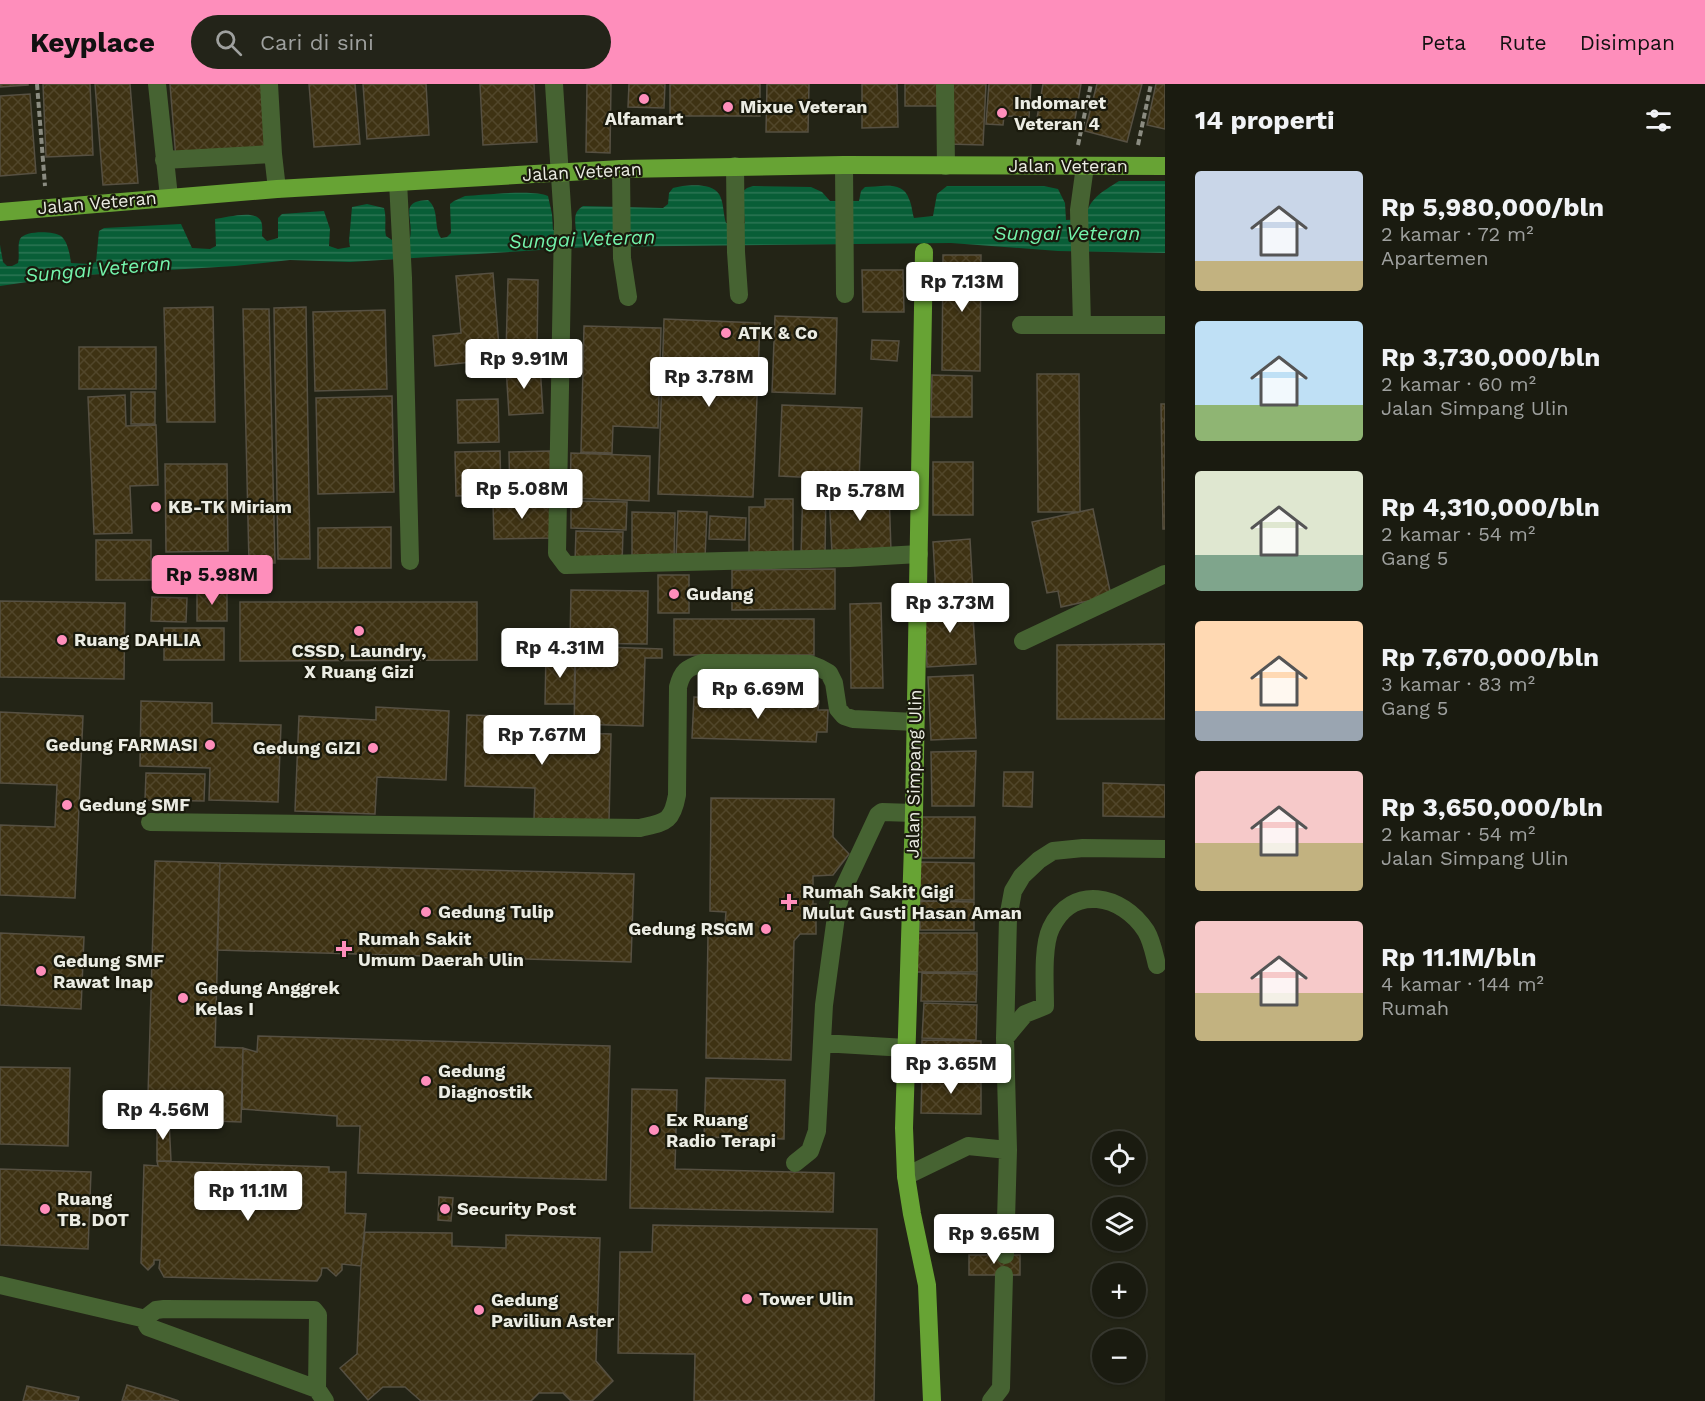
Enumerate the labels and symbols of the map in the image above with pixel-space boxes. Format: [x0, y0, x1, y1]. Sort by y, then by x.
marker: Alfamart [637, 92, 651, 106]
place label: Indomaret Veteran 4 [1014, 92, 1106, 134]
place label: Mixue Veteran [740, 96, 868, 117]
marker: Mixue Veteran [721, 100, 735, 114]
marker: Indomaret Veteran 4 [995, 106, 1009, 120]
place label: Alfamart [605, 108, 683, 129]
street label: Jalan Veteran [1008, 155, 1128, 176]
street label: Jalan Veteran [522, 158, 642, 185]
street label: Jalan Veteran [36, 187, 158, 218]
water label: Sungai Veteran [994, 221, 1140, 245]
water label: Sungai Veteran [508, 224, 656, 254]
water label: Sungai Veteran [24, 251, 172, 287]
pin: Rp 7.13M [900, 262, 1024, 313]
place label: ATK & Co [738, 322, 818, 343]
marker: ATK & Co [719, 326, 733, 340]
pin: Rp 9.91M [462, 339, 586, 390]
pin: Rp 3.78M [647, 357, 771, 408]
pin: Rp 5.08M [460, 469, 584, 520]
pin: Rp 5.78M [798, 471, 922, 522]
place label: KB-TK Miriam [168, 496, 292, 517]
marker: KB-TK Miriam [149, 500, 163, 514]
pin: Rp 5.98M [150, 555, 274, 606]
place label: Gudang [686, 583, 754, 604]
pin: Rp 3.73M [888, 583, 1012, 634]
marker: Gudang [667, 587, 681, 601]
marker: CSSD, Laundry, X Ruang Gizi [352, 624, 366, 638]
pin: Rp 4.31M [498, 628, 622, 679]
place label: Ruang DAHLIA [74, 629, 202, 650]
marker: Ruang DAHLIA [55, 633, 69, 647]
place label: CSSD, Laundry, X Ruang Gizi [292, 640, 426, 682]
pin: Rp 6.69M [696, 669, 820, 720]
street label: Jalan Simpang Ulin [902, 689, 925, 859]
pin: Rp 7.67M [480, 715, 604, 766]
place label: Gedung FARMASI [45, 734, 198, 755]
place label: Gedung GIZI [253, 737, 361, 758]
marker: Gedung FARMASI [203, 738, 217, 752]
marker: Gedung GIZI [366, 741, 380, 755]
place label: Gedung SMF [79, 794, 190, 815]
marker: Gedung SMF [60, 798, 74, 812]
place label: Rumah Sakit Gigi Mulut Gusti Hasan Aman [802, 881, 1022, 923]
marker: Rumah Sakit Gigi Mulut Gusti Hasan Aman [780, 893, 798, 911]
place label: Gedung Tulip [438, 901, 554, 922]
marker: Gedung Tulip [419, 905, 433, 919]
place label: Gedung RSGM [628, 918, 754, 939]
marker: Gedung RSGM [759, 922, 773, 936]
place label: Rumah Sakit Umum Daerah Ulin [358, 928, 524, 970]
marker: Rumah Sakit Umum Daerah Ulin [335, 940, 353, 958]
place label: Gedung SMF Rawat Inap [53, 950, 164, 992]
marker: Gedung SMF Rawat Inap [34, 964, 48, 978]
place label: Gedung Anggrek Kelas I [195, 977, 340, 1019]
marker: Gedung Anggrek Kelas I [176, 991, 190, 1005]
pin: Rp 3.65M [889, 1044, 1013, 1095]
place label: Gedung Diagnostik [438, 1060, 533, 1102]
marker: Gedung Diagnostik [419, 1074, 433, 1088]
pin: Rp 4.56M [101, 1090, 225, 1141]
place label: Ex Ruang Radio Terapi [666, 1109, 776, 1151]
marker: Ex Ruang Radio Terapi [647, 1123, 661, 1137]
pin: Rp 11.1M [186, 1171, 310, 1222]
place label: Ruang TB. DOT [57, 1188, 129, 1230]
place label: Security Post [457, 1198, 576, 1219]
marker: Ruang TB. DOT [38, 1202, 52, 1216]
marker: Security Post [438, 1202, 452, 1216]
pin: Rp 9.65M [932, 1214, 1056, 1265]
place label: Tower Ulin [759, 1288, 854, 1309]
place label: Gedung Paviliun Aster [491, 1289, 615, 1331]
marker: Tower Ulin [740, 1292, 754, 1306]
marker: Gedung Paviliun Aster [472, 1303, 486, 1317]

